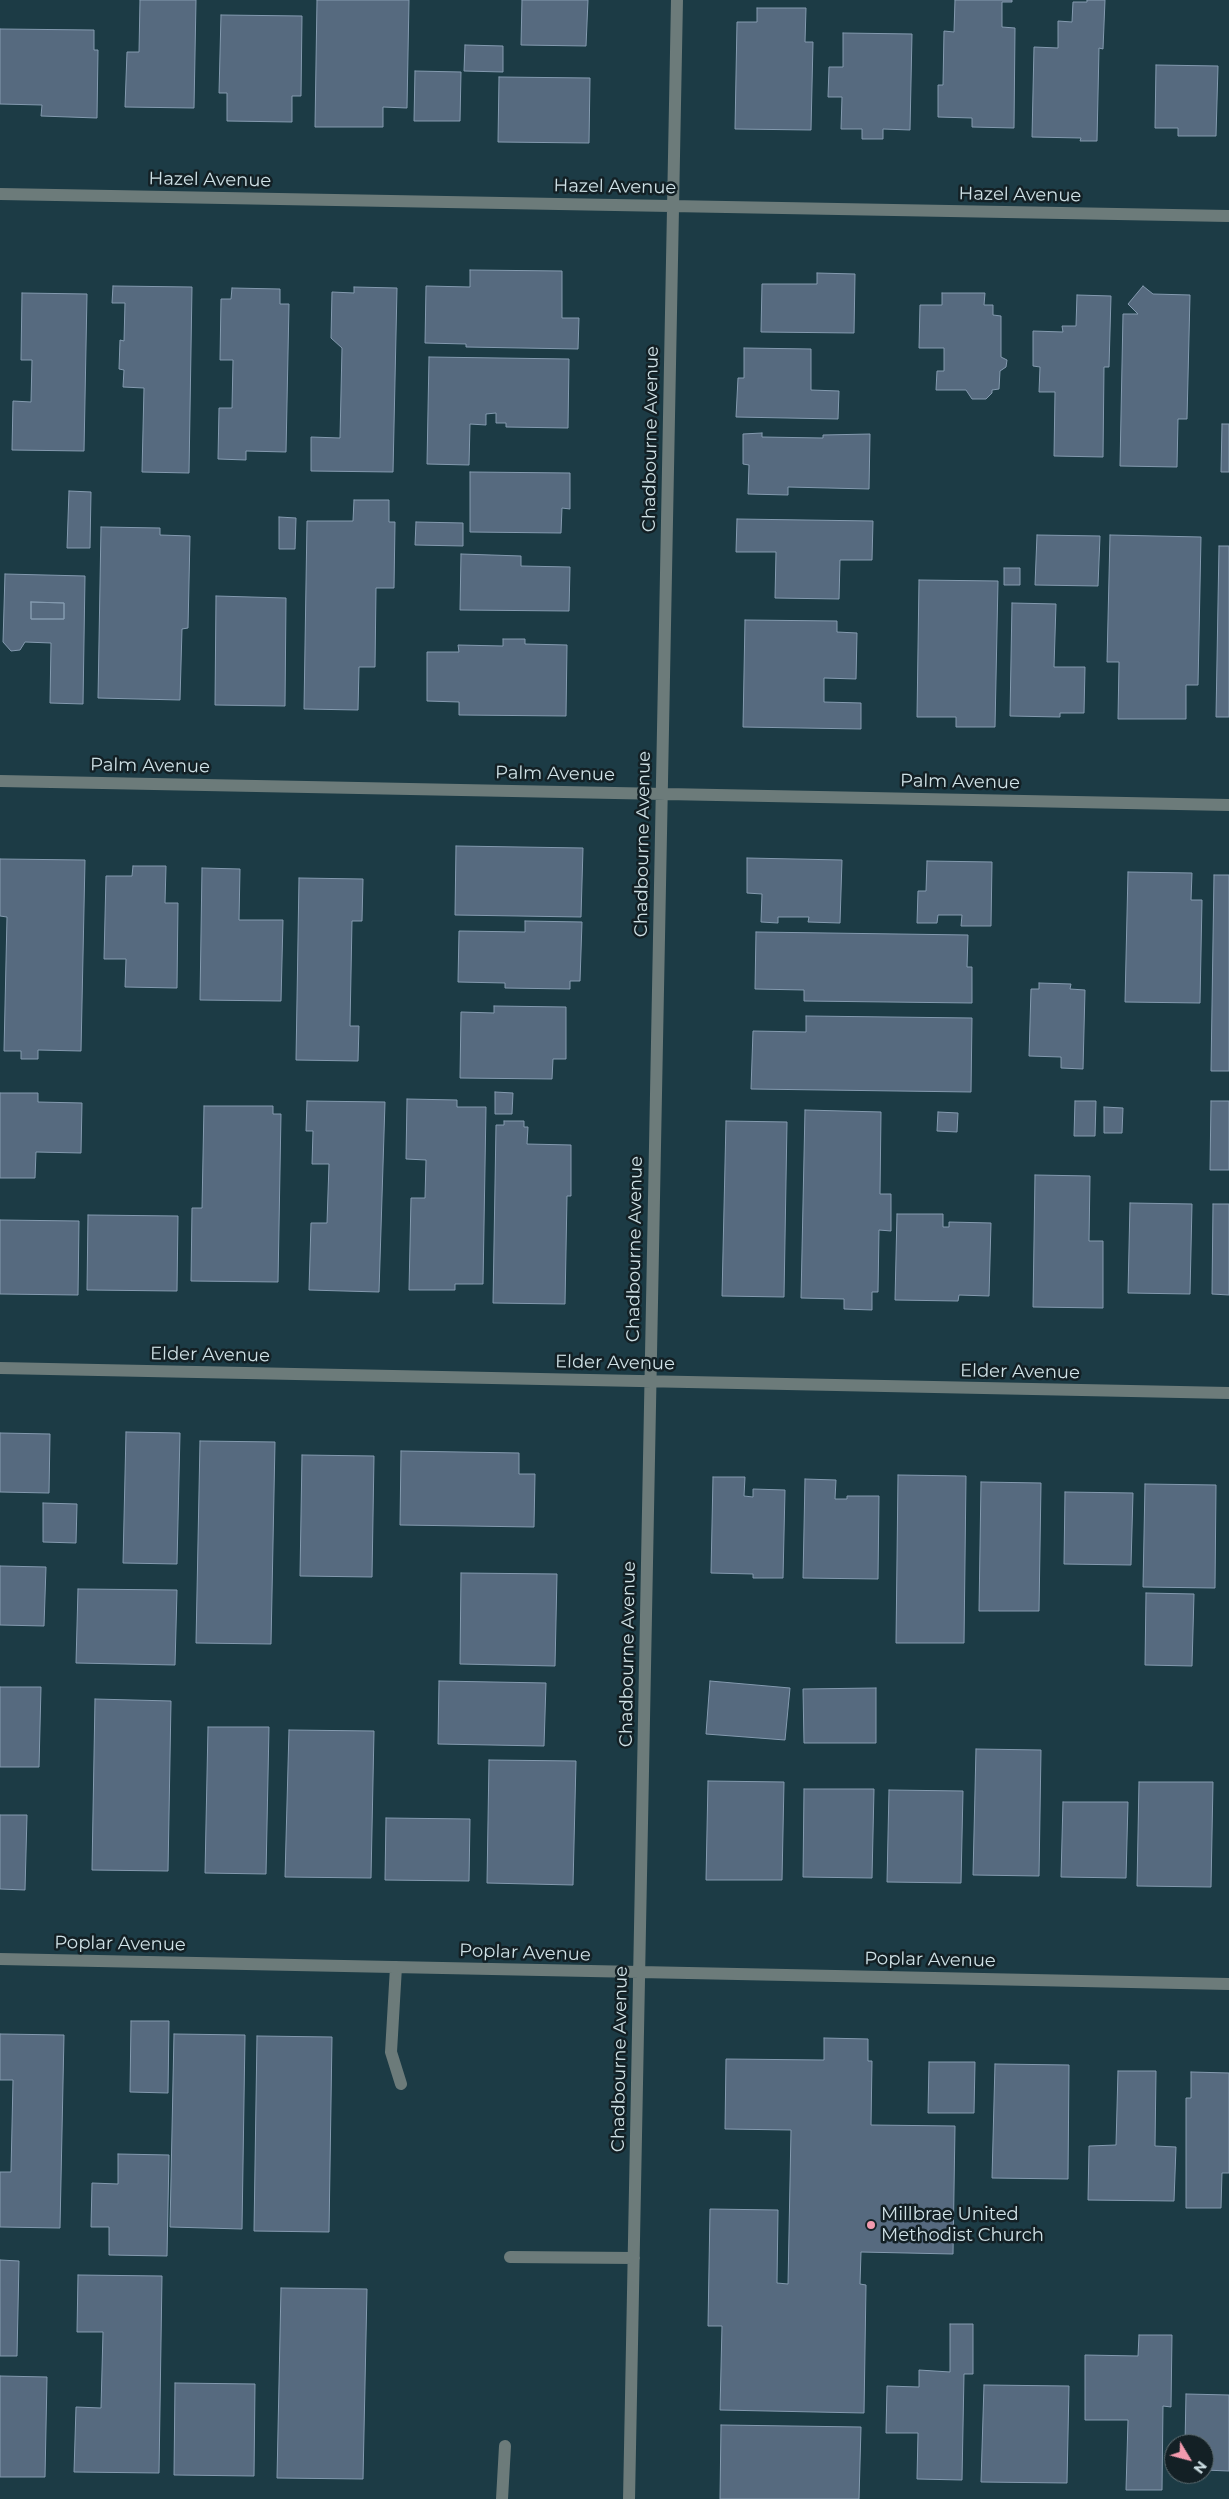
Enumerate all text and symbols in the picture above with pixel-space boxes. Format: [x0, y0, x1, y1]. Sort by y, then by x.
street label: Hazel Avenue [148, 168, 272, 192]
street label: Hazel Avenue [553, 175, 677, 199]
street label: Hazel Avenue [958, 183, 1082, 207]
street label: Chadbourne Avenue [639, 346, 663, 532]
street label: Chadbourne Avenue [631, 751, 655, 937]
street label: Palm Avenue [90, 754, 210, 778]
street label: Palm Avenue [495, 762, 615, 786]
street label: Palm Avenue [900, 770, 1020, 794]
street label: Chadbourne Avenue [623, 1156, 647, 1342]
street label: Elder Avenue [150, 1343, 270, 1367]
street label: Elder Avenue [555, 1351, 675, 1375]
street label: Elder Avenue [960, 1360, 1080, 1384]
street label: Chadbourne Avenue [616, 1561, 640, 1747]
street label: Poplar Avenue [54, 1932, 186, 1956]
street label: Poplar Avenue [459, 1940, 591, 1966]
street label: Poplar Avenue [864, 1948, 996, 1972]
street label: Chadbourne Avenue [608, 1966, 632, 2152]
place label: Millbrae United Methodist Church [881, 2204, 1044, 2246]
marker: Millbrae United Methodist Church [865, 2219, 877, 2231]
north arrow [1164, 2434, 1214, 2484]
text: N [1190, 2457, 1211, 2477]

